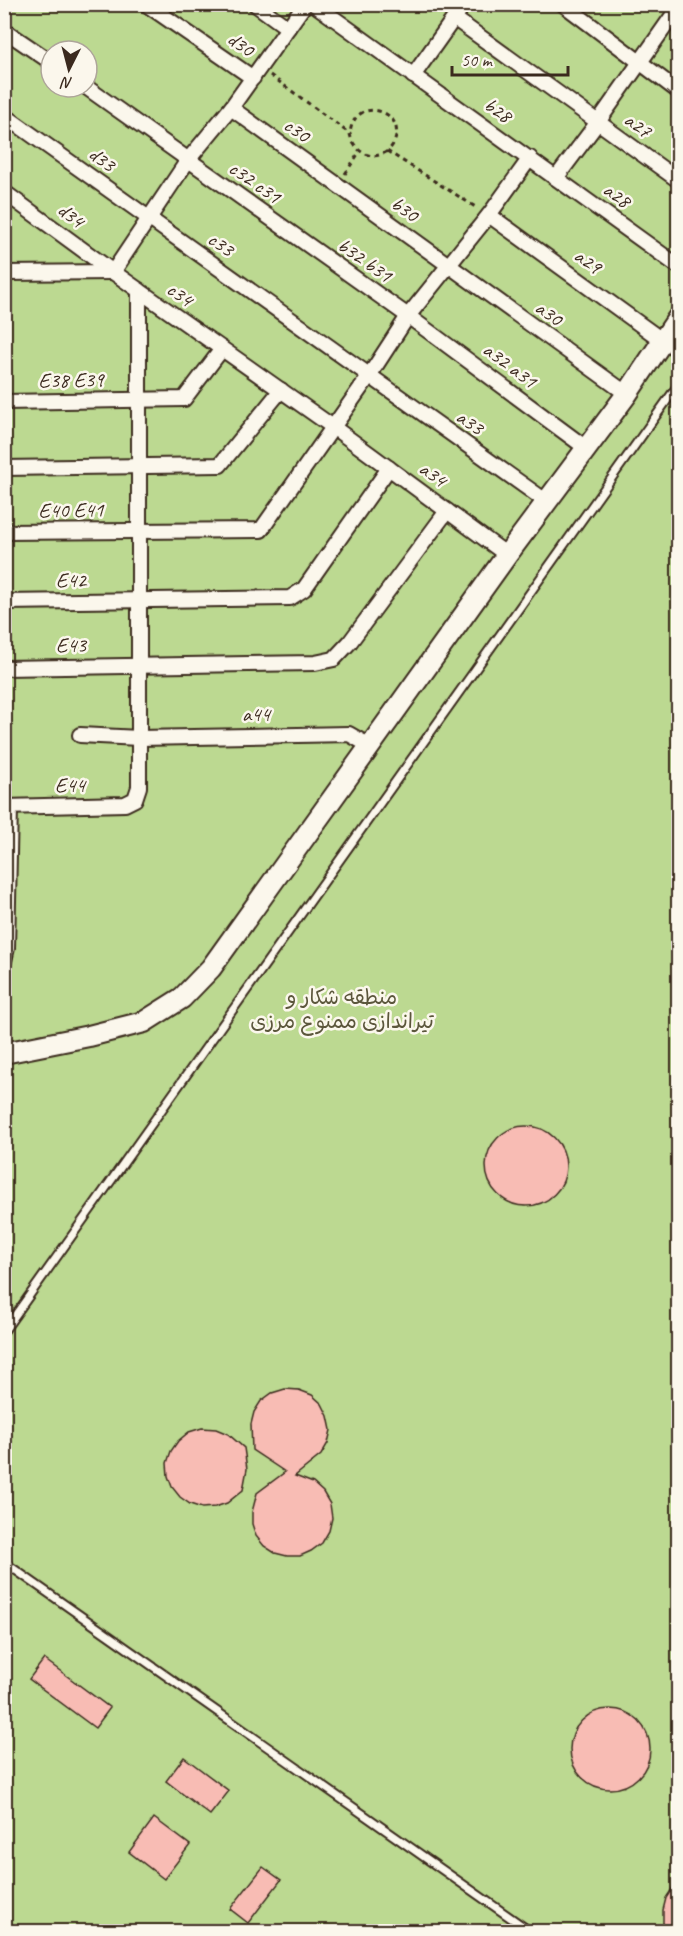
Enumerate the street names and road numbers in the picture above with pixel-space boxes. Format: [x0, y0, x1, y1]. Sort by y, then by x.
street label: d30 [222, 26, 261, 63]
street label: b28 [479, 91, 519, 130]
street label: a27 [619, 106, 658, 145]
street label: c30 [279, 112, 317, 149]
street label: d33 [83, 141, 122, 178]
street label: c32 c31 [224, 155, 287, 210]
street label: a28 [598, 176, 638, 215]
street label: b30 [386, 190, 425, 229]
street label: d34 [52, 196, 92, 235]
street label: c33 [203, 226, 241, 263]
street label: b32 b31 [332, 232, 399, 289]
street label: a29 [569, 242, 608, 281]
street label: c34 [162, 276, 200, 314]
street label: a30 [530, 294, 569, 333]
street label: a32 a31 [478, 336, 544, 395]
street label: E38 E39 [38, 366, 105, 394]
street label: a33 [451, 403, 490, 442]
street label: a34 [414, 455, 454, 494]
street label: E40 E41 [38, 496, 105, 524]
street label: E42 [56, 567, 88, 593]
street label: E43 [56, 632, 88, 658]
street label: a44 [242, 701, 273, 727]
street label: E44 [55, 772, 88, 798]

